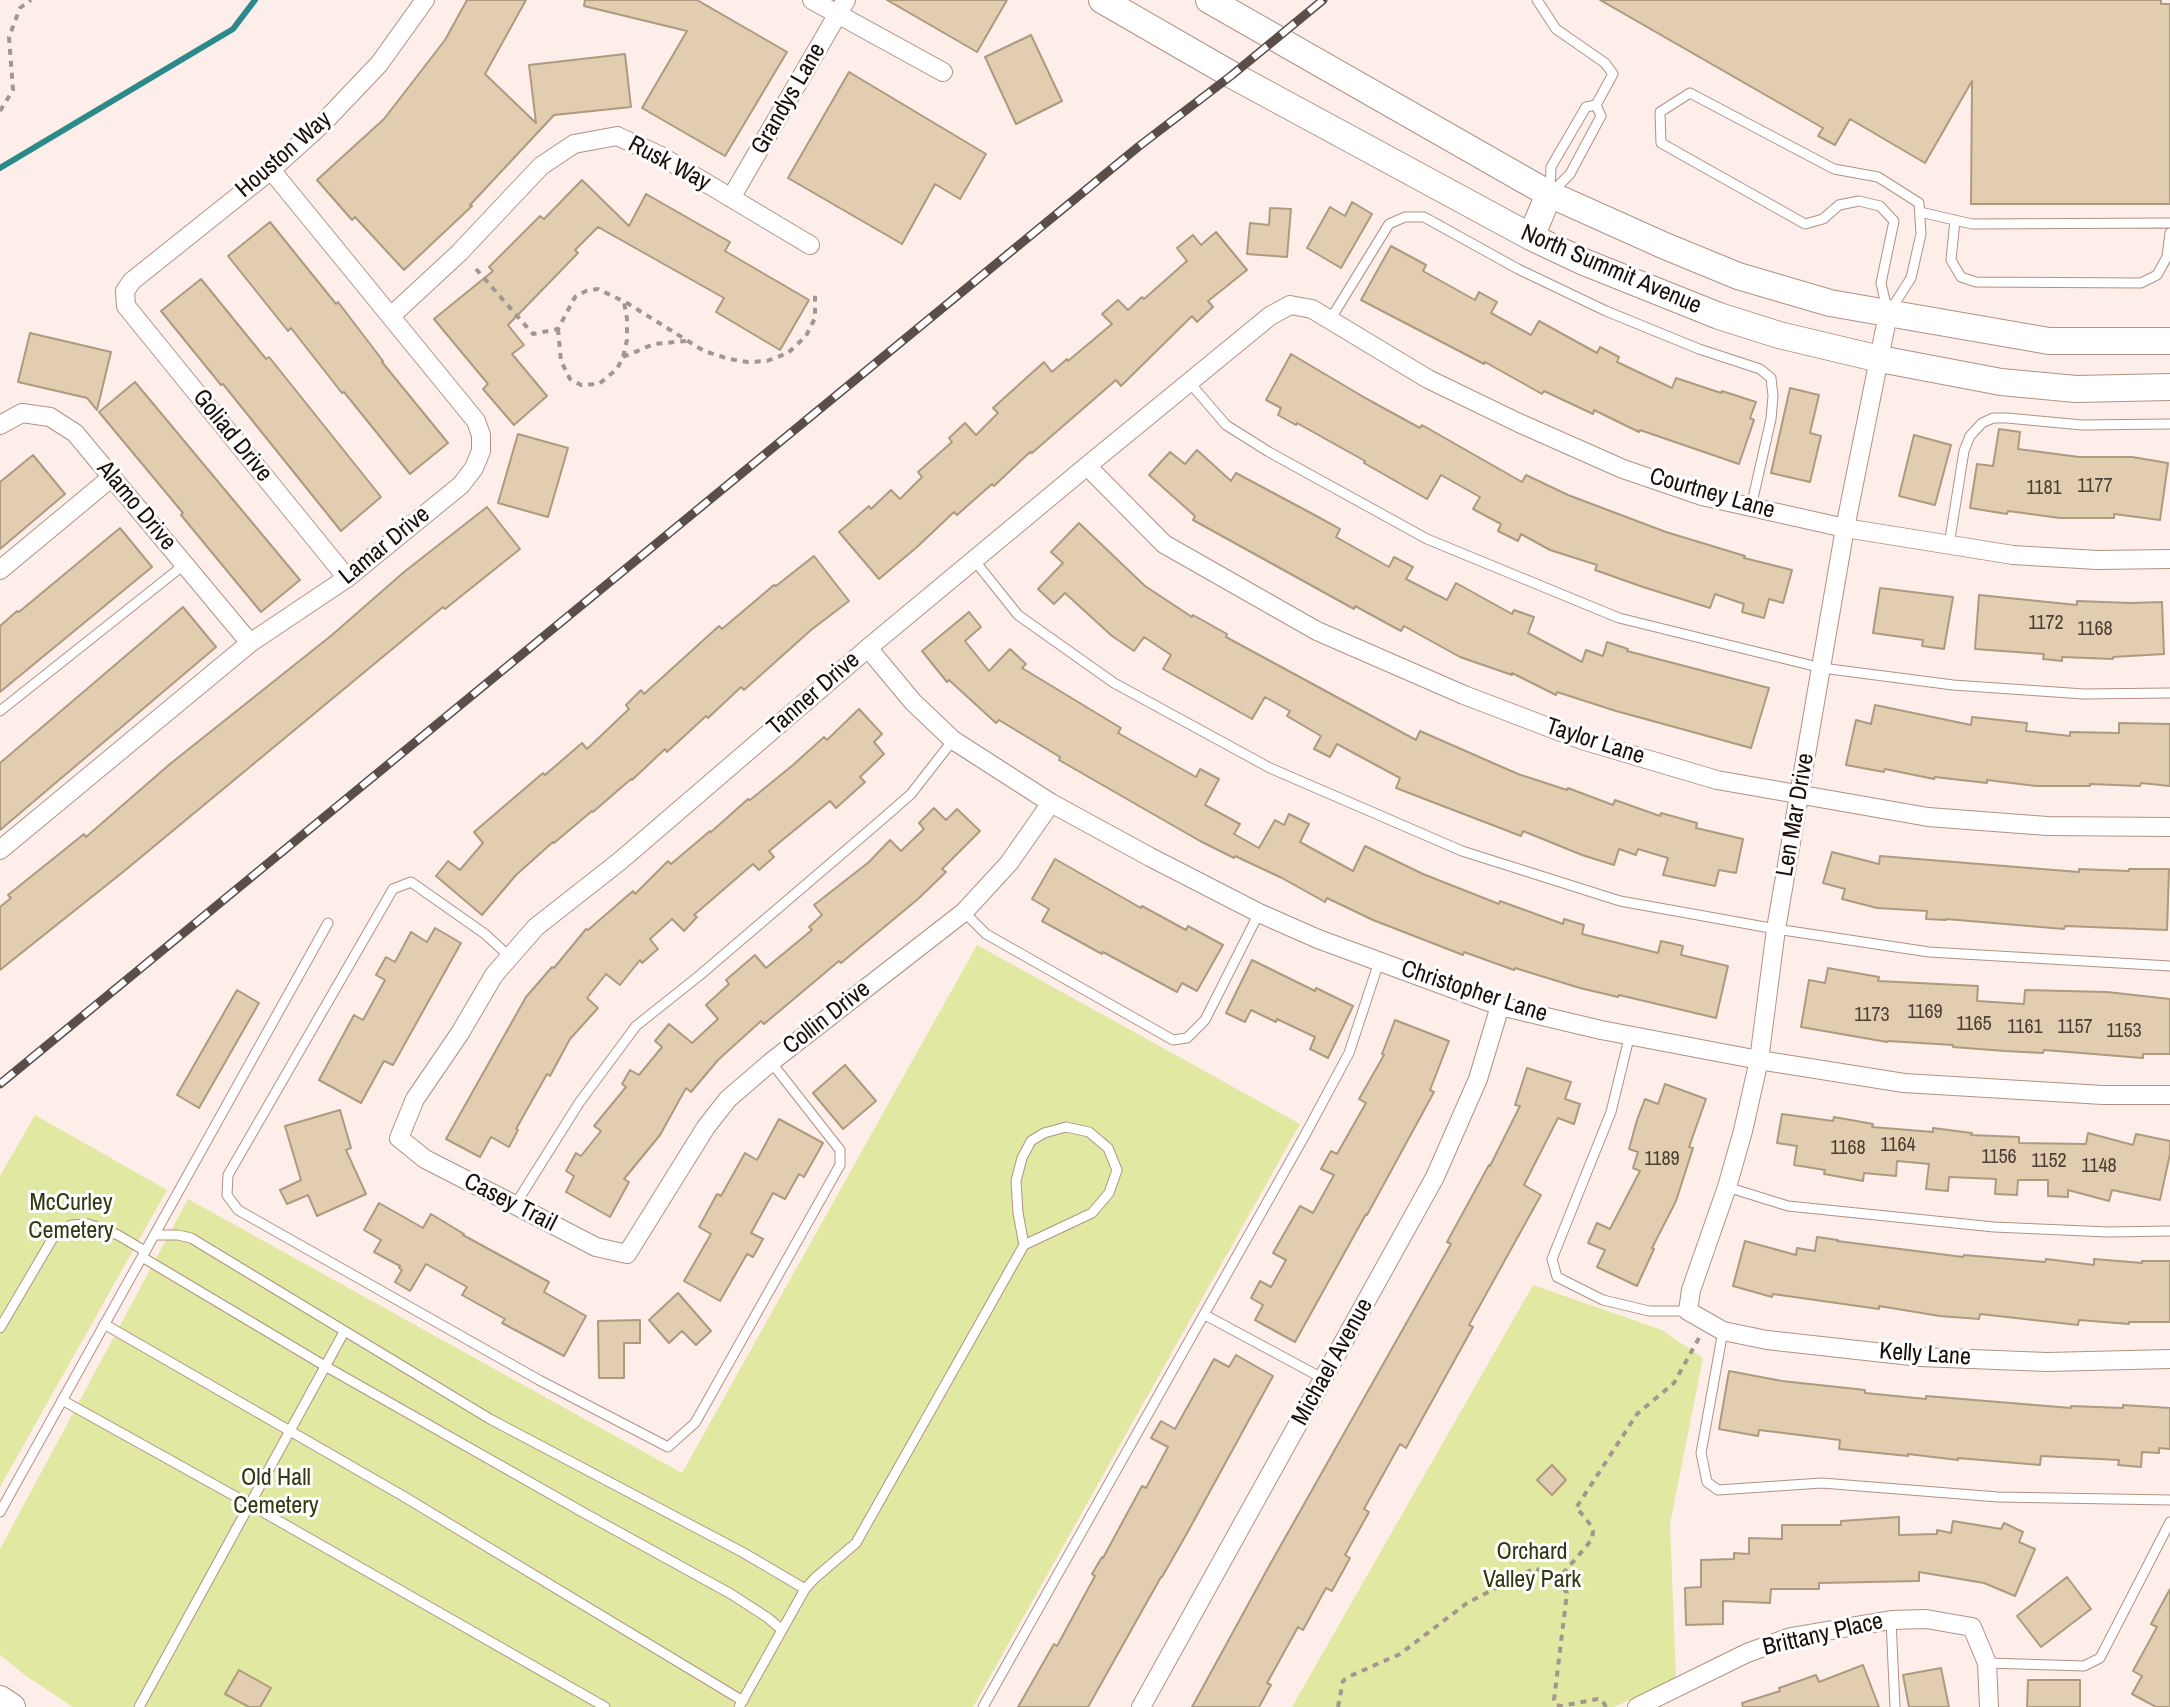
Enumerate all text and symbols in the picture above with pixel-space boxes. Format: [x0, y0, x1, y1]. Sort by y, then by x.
street label: Grandys Lane [746, 38, 832, 160]
street label: Houston Way [230, 106, 338, 204]
street label: Rusk Way [623, 130, 715, 198]
street label: North Summit Avenue [1516, 219, 1706, 321]
street label: Goliad Drive [186, 384, 278, 488]
street label: Alamo Drive [90, 455, 182, 557]
street label: Courtney Lane [1646, 462, 1778, 526]
house number: 1177 [2077, 475, 2113, 499]
house number: 1181 [2026, 477, 2062, 501]
street label: Lamar Drive [334, 501, 436, 591]
house number: 1172 [2028, 612, 2064, 636]
house number: 1168 [2077, 618, 2113, 642]
street label: Tanner Drive [762, 646, 866, 742]
street label: Taylor Lane [1542, 713, 1648, 771]
street label: Len Mar Drive [1771, 751, 1821, 879]
street label: Christopher Lane [1397, 955, 1551, 1029]
street label: Collin Drive [778, 975, 876, 1061]
house number: 1169 [1907, 1001, 1943, 1025]
house number: 1173 [1854, 1004, 1890, 1028]
house number: 1165 [1956, 1013, 1992, 1037]
house number: 1161 [2007, 1016, 2043, 1040]
house number: 1157 [2057, 1016, 2093, 1040]
house number: 1153 [2106, 1020, 2142, 1044]
house number: 1164 [1880, 1134, 1916, 1158]
house number: 1168 [1830, 1137, 1866, 1161]
house number: 1156 [1981, 1146, 2017, 1170]
house number: 1189 [1644, 1148, 1680, 1172]
house number: 1152 [2031, 1150, 2067, 1174]
house number: 1148 [2081, 1155, 2117, 1179]
street label: Casey Trail [459, 1167, 561, 1239]
park label: McCurley Cemetery [28, 1190, 114, 1246]
street label: Michael Avenue [1286, 1293, 1380, 1431]
street label: Kelly Lane [1878, 1337, 1972, 1373]
park label: Old Hall Cemetery [233, 1465, 319, 1521]
park label: Orchard Valley Park [1483, 1539, 1581, 1595]
street label: Brittany Place [1760, 1607, 1886, 1663]

